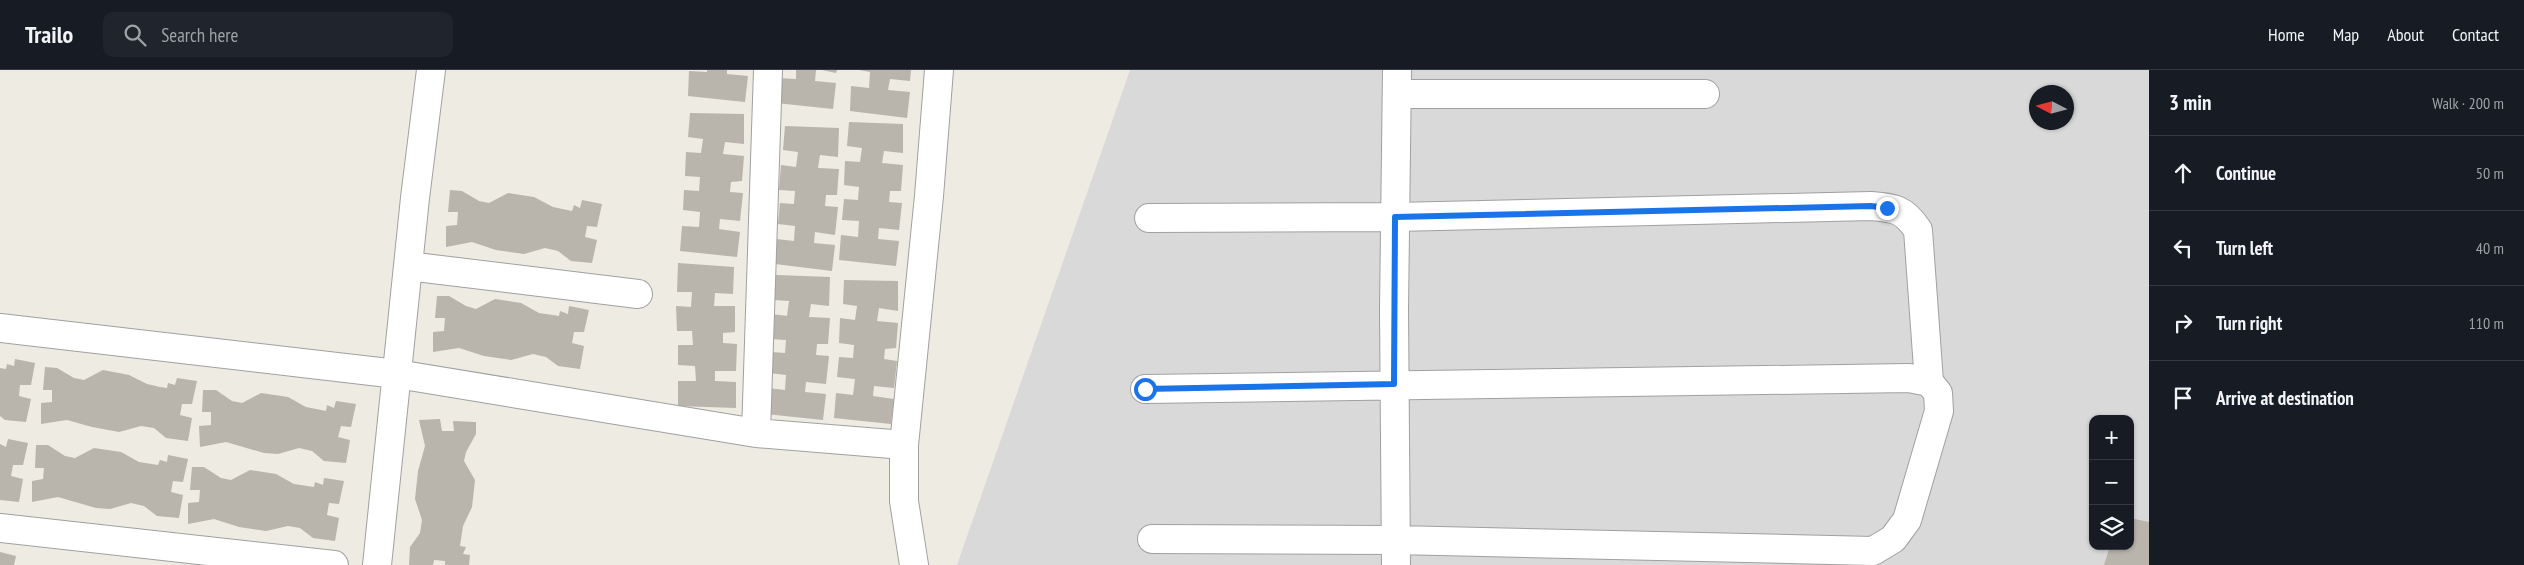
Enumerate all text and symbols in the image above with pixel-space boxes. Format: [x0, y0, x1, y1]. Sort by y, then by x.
search box [103, 12, 453, 57]
text: Trailo [25, 19, 73, 50]
icon: search [121, 21, 149, 49]
text: Search here [161, 23, 238, 47]
text: Home [2268, 23, 2305, 46]
text: Map [2333, 23, 2359, 46]
text: About [2387, 23, 2424, 46]
text: Contact [2452, 23, 2499, 46]
north arrow [2029, 85, 2074, 130]
text: 3 min [2169, 89, 2211, 116]
text: Walk · 200 m [2432, 93, 2504, 113]
icon: ahead [2169, 159, 2197, 187]
text: Continue [2216, 161, 2276, 185]
text: 50 m [2476, 163, 2504, 183]
route end [1876, 197, 1899, 220]
icon: left [2169, 234, 2197, 262]
text: Turn left [2216, 236, 2273, 260]
text: 40 m [2476, 238, 2504, 258]
icon: right [2169, 309, 2197, 337]
text: Turn right [2216, 311, 2282, 335]
text: 110 m [2469, 313, 2504, 333]
route start [1134, 378, 1157, 401]
icon: arrive [2169, 384, 2197, 412]
text: Arrive at destination [2216, 386, 2354, 410]
map controls [2089, 415, 2134, 550]
button: + [2089, 415, 2134, 460]
button: − [2089, 460, 2134, 505]
button: layers [2089, 505, 2134, 550]

